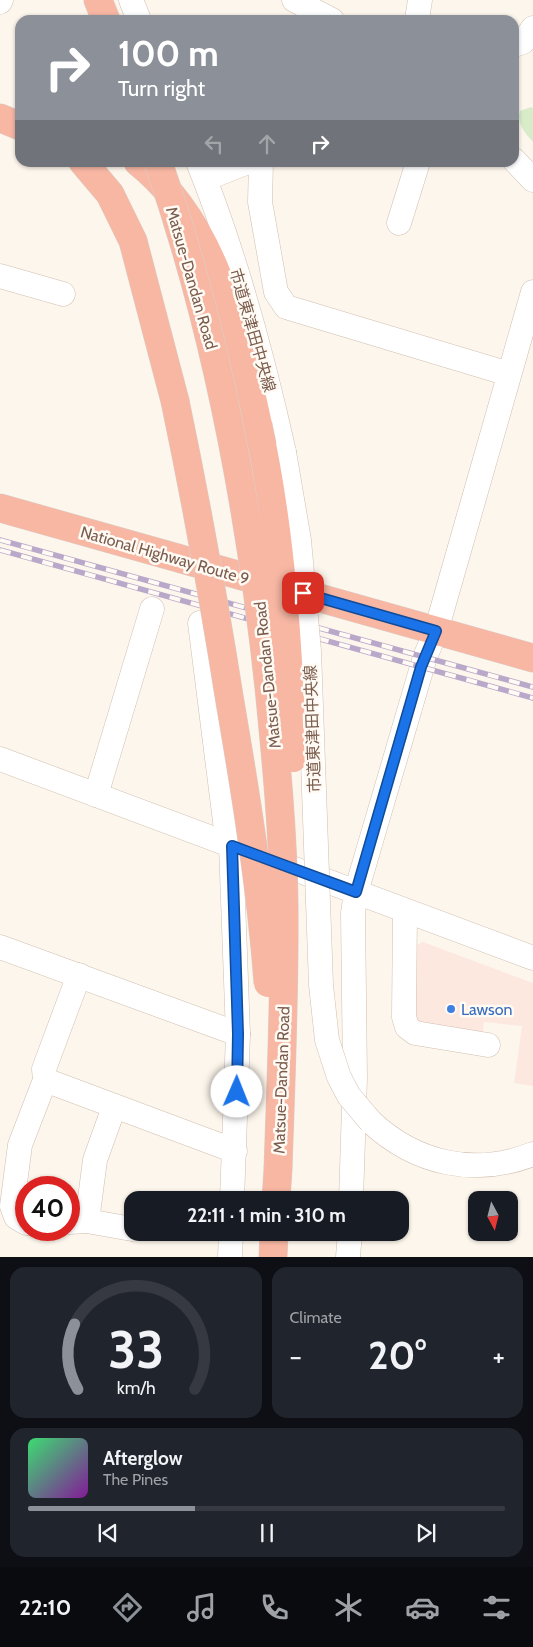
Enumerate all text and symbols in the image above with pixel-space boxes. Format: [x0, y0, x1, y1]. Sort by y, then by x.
text: 100 m [118, 32, 219, 75]
icon: right [35, 35, 100, 100]
text: Turn right [118, 75, 205, 102]
icon: left [200, 130, 228, 158]
icon: ahead [253, 130, 281, 158]
icon: right [306, 130, 334, 158]
street label: Matsue-Dandan Road [162, 205, 221, 352]
street label: 市道東津田中央線 [226, 266, 279, 394]
street label: National Highway Route 9 [78, 522, 251, 589]
pin [282, 572, 324, 614]
icon: arrive [289, 579, 317, 607]
street label: Matsue-Dandan Road [250, 600, 285, 749]
street label: 市道東津田中央線 [301, 665, 324, 793]
place label: Lawson [461, 1000, 513, 1019]
marker: Lawson [445, 1003, 457, 1015]
street label: Matsue-Dandan Road [269, 1006, 294, 1154]
position arrow [210, 1065, 262, 1117]
speed limit sign: 40 [15, 1176, 80, 1241]
north arrow [468, 1191, 518, 1241]
map controls [468, 1191, 518, 1241]
text: 22:11 · 1 min · 310 m [187, 1204, 346, 1227]
text: Climate [290, 1308, 342, 1327]
text: 33 [108, 1318, 164, 1381]
text: 20° [368, 1332, 426, 1379]
text: − [290, 1339, 302, 1373]
text: + [493, 1339, 505, 1373]
text: km/h [116, 1377, 155, 1398]
text: Afterglow [103, 1447, 183, 1470]
text: The Pines [103, 1470, 168, 1489]
icon: previous [94, 1519, 122, 1547]
icon: pause [253, 1519, 281, 1547]
icon: next [412, 1519, 440, 1547]
icon: directions [110, 1590, 145, 1625]
icon: music [184, 1590, 219, 1625]
icon: phone [257, 1590, 292, 1625]
icon: climate [331, 1590, 366, 1625]
icon: car [405, 1590, 440, 1625]
icon: filters [479, 1590, 514, 1625]
text: 22:10 [19, 1594, 71, 1621]

